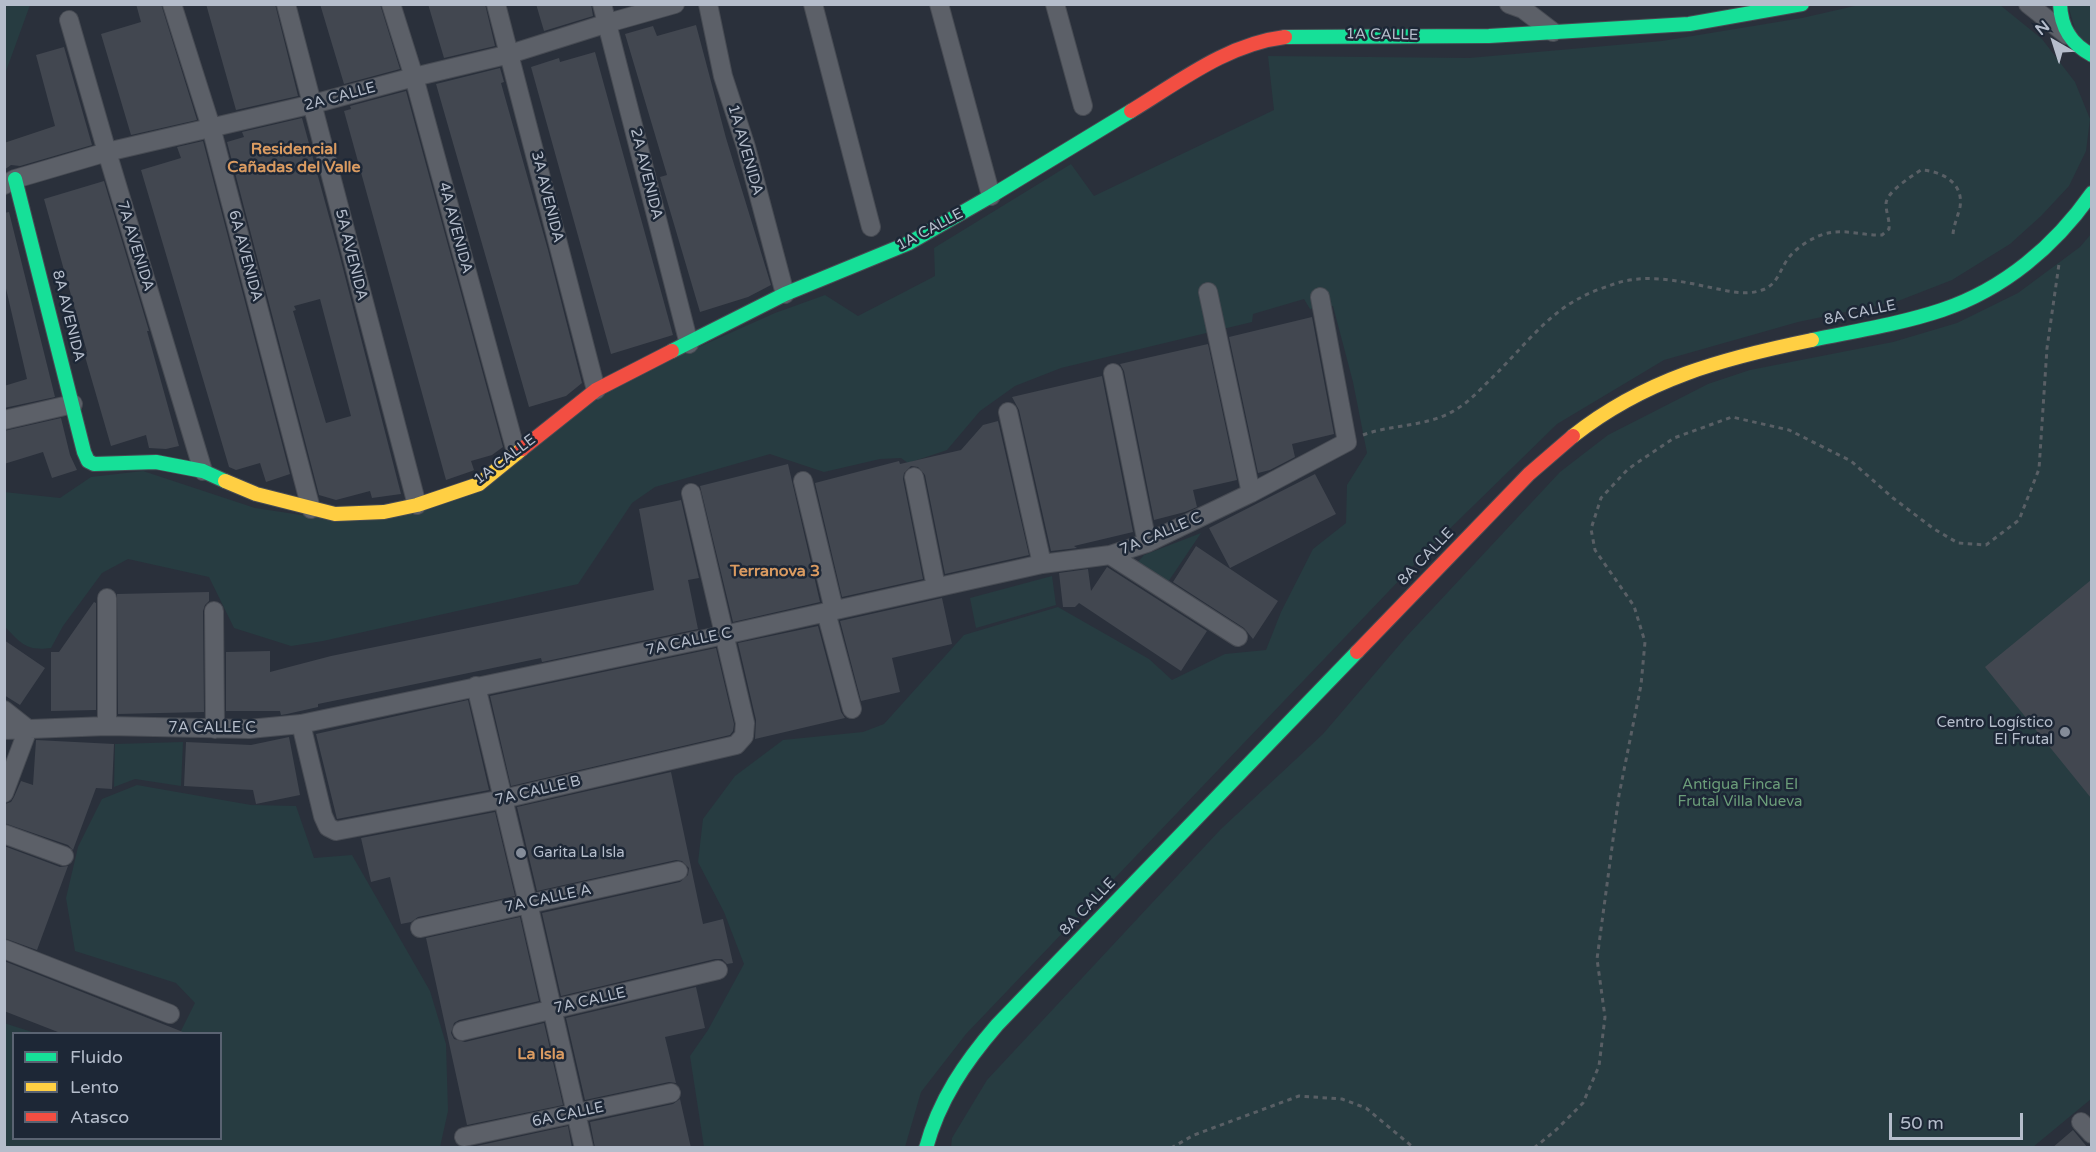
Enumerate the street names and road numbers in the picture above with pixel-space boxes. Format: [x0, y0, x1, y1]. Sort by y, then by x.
street label: 1A CALLE [1345, 25, 1419, 45]
street label: 2A CALLE [302, 79, 378, 115]
street label: 1A AVENIDA [723, 103, 767, 197]
street label: 2A AVENIDA [626, 126, 666, 222]
street label: 3A AVENIDA [527, 149, 567, 245]
street label: 4A AVENIDA [434, 180, 476, 276]
street label: 7A AVENIDA [113, 199, 157, 293]
street label: 1A CALLE [894, 205, 966, 255]
street label: 5A AVENIDA [331, 207, 371, 303]
street label: 6A AVENIDA [224, 208, 266, 304]
street label: 8A AVENIDA [48, 268, 88, 364]
street label: 8A CALLE [1822, 297, 1898, 329]
street label: 1A CALLE [470, 431, 540, 489]
street label: 7A CALLE C [1117, 509, 1205, 559]
street label: 8A CALLE [1394, 525, 1458, 589]
street label: 7A CALLE C [644, 624, 734, 660]
street label: 7A CALLE C [168, 719, 256, 737]
street label: 7A CALLE B [493, 772, 583, 810]
street label: 8A CALLE [1056, 875, 1120, 939]
street label: 7A CALLE A [503, 881, 593, 917]
street label: 7A CALLE [552, 984, 628, 1018]
street label: 6A CALLE [530, 1099, 606, 1131]

